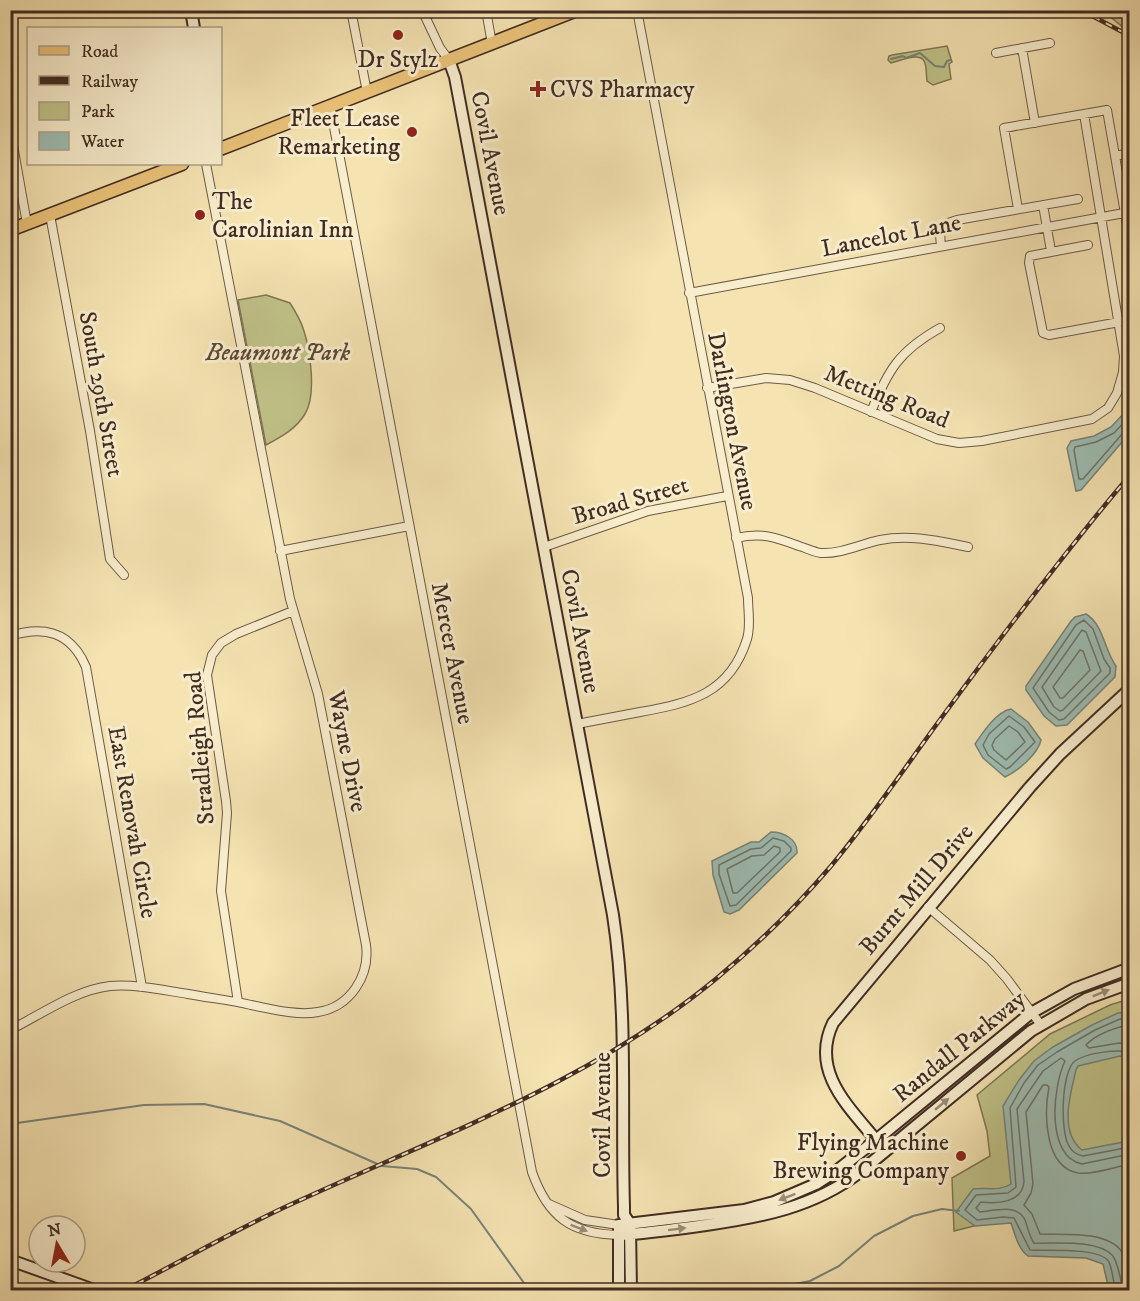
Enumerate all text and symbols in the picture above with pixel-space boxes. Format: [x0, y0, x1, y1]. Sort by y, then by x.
legend [27, 27, 222, 165]
marker: Dr Stylz [391, 28, 405, 42]
text: Road [81, 41, 118, 63]
place label: Dr Stylz [358, 45, 439, 75]
text: Railway [81, 71, 139, 93]
place label: CVS Pharmacy [550, 75, 695, 105]
marker: CVS Pharmacy [531, 82, 545, 96]
street label: Covil Avenue [463, 89, 517, 218]
text: Park [81, 101, 115, 123]
place label: Fleet Lease Remarketing [277, 104, 400, 162]
marker: Fleet Lease Remarketing [405, 125, 419, 139]
text: Water [80, 131, 124, 153]
place label: The Carolinian Inn [212, 187, 354, 245]
marker: The Carolinian Inn [193, 208, 207, 222]
street label: Lancelot Lane [819, 208, 964, 264]
street label: South 29th Street [72, 309, 130, 479]
street label: Darlington Avenue [700, 330, 764, 513]
park label: Beaumont Park [205, 338, 350, 368]
street label: Metting Road [820, 358, 954, 436]
street label: Broad Street [569, 470, 692, 532]
street label: Covil Avenue [553, 567, 607, 696]
street label: Mercer Avenue [424, 580, 480, 727]
street label: Stradleigh Road [178, 670, 222, 826]
street label: Wayne Drive [320, 687, 373, 814]
street label: East Renovah Circle [100, 724, 164, 921]
street label: Burnt Mill Drive [853, 818, 980, 961]
street label: Randall Parkway [887, 984, 1032, 1109]
one-way arrow [1092, 988, 1110, 998]
street label: Covil Avenue [588, 1052, 618, 1178]
one-way arrow [934, 1098, 950, 1111]
place label: Flying Machine Brewing Company [773, 1128, 950, 1186]
marker: Flying Machine Brewing Company [954, 1149, 968, 1163]
one-way arrow [778, 1193, 796, 1202]
north arrow [27, 1214, 87, 1274]
text: N [46, 1219, 63, 1241]
one-way arrow [571, 1223, 589, 1233]
one-way arrow [668, 1224, 687, 1233]

